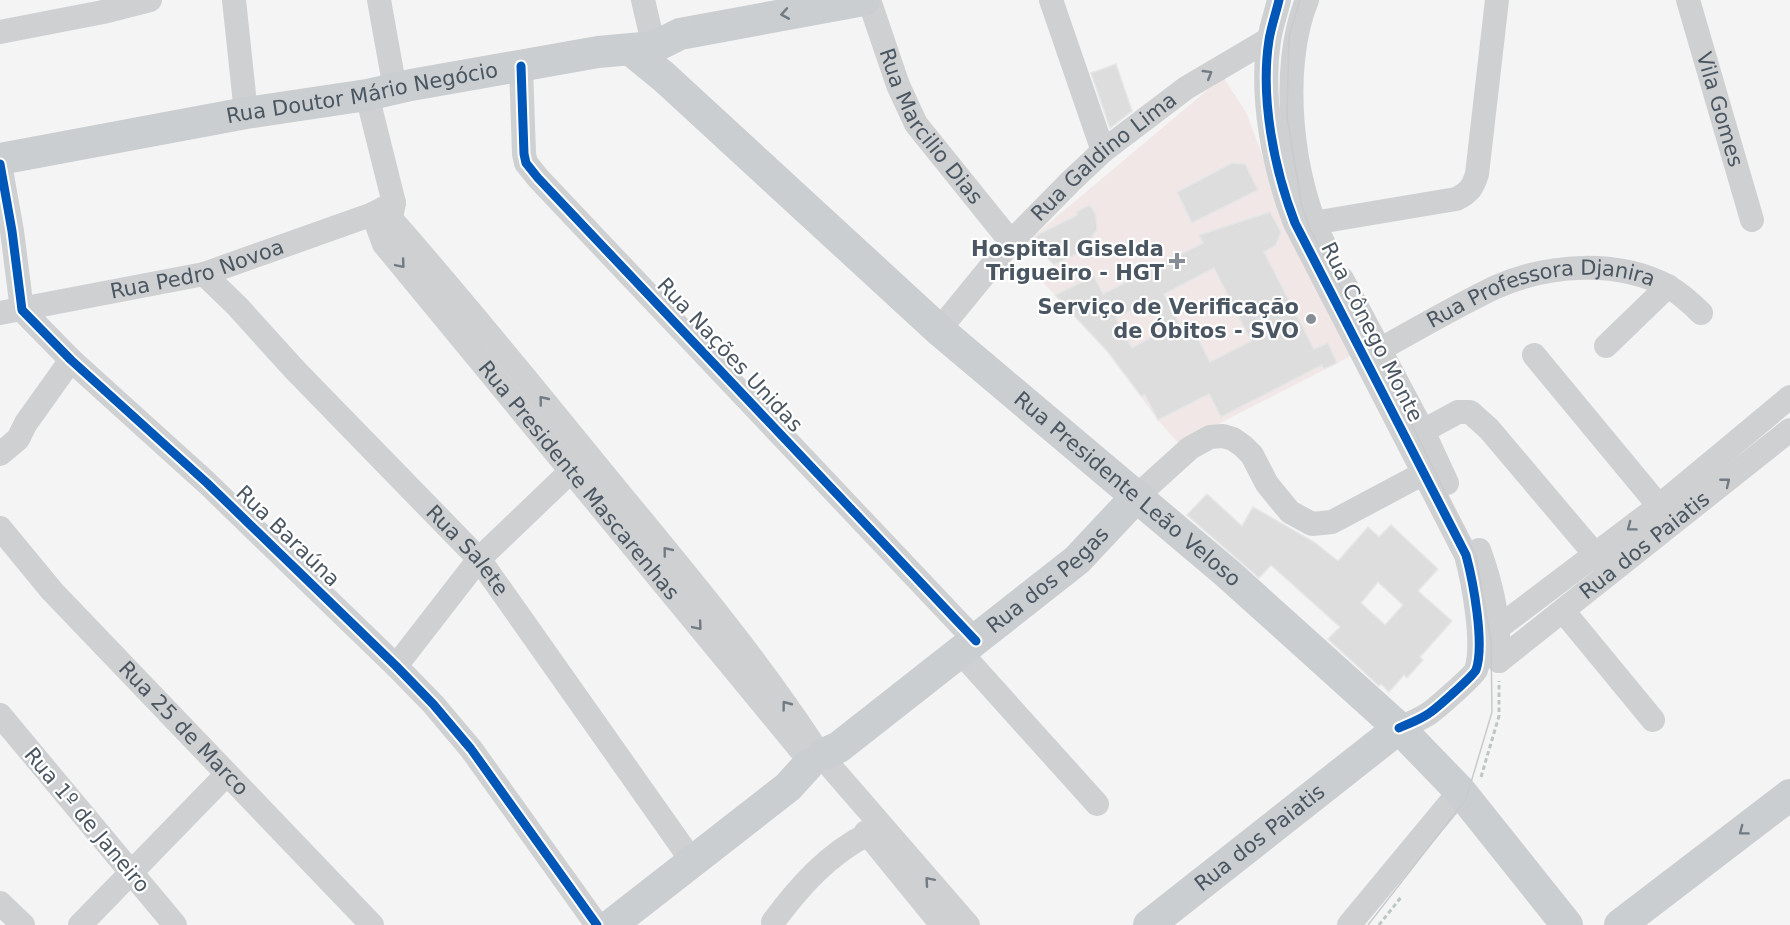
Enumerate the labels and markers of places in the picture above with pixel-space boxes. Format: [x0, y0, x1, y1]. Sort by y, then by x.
place label: Hospital Giselda Trigueiro - HGT [971, 237, 1165, 285]
marker: Hospital Giselda Trigueiro - HGT [1168, 252, 1186, 270]
place label: Serviço de Verificação de Óbitos - SVO [1037, 295, 1299, 343]
marker: Serviço de Verificação de Óbitos - SVO [1304, 312, 1318, 326]

